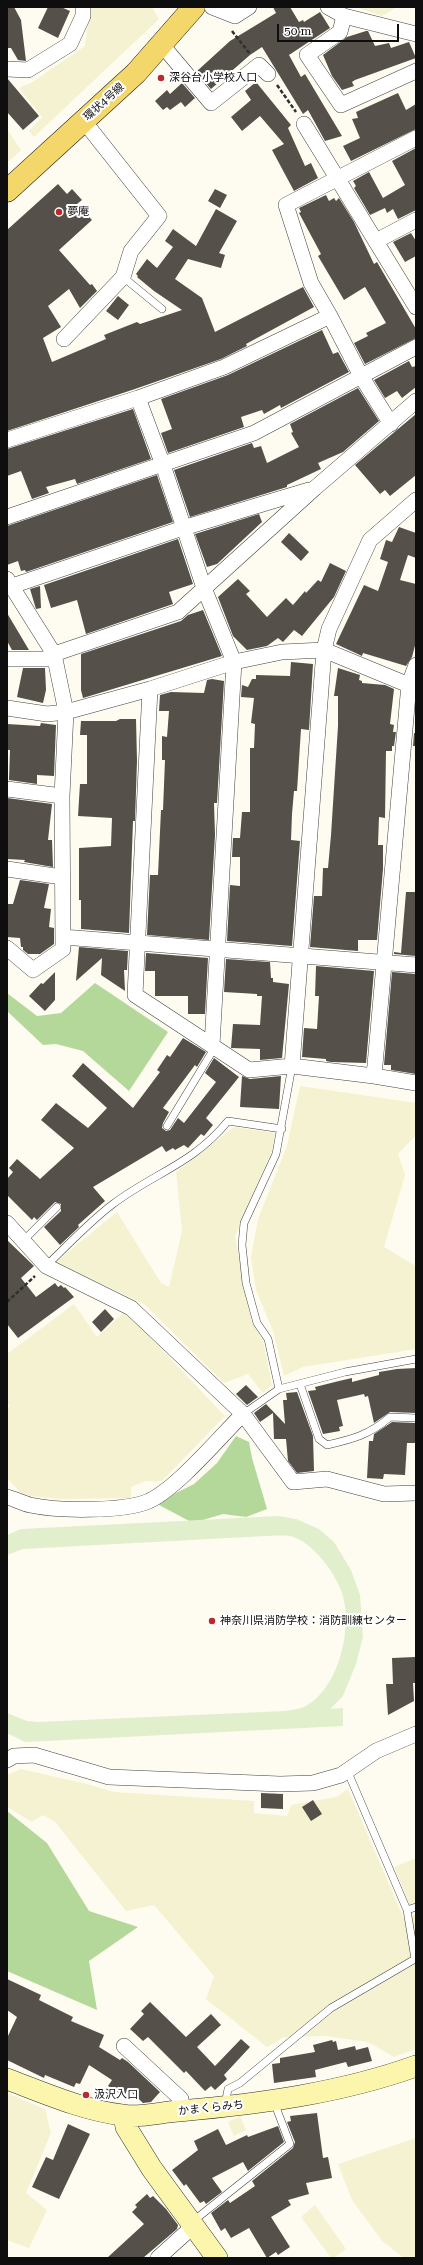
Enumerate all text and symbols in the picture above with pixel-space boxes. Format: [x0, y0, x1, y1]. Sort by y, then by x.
scale bar [279, 16, 401, 42]
text: 50 m [284, 24, 311, 38]
place label: 深谷台小学校入口 [169, 71, 257, 85]
marker: 深谷台小学校入口 [156, 73, 166, 83]
street label: 環状4号線 [81, 80, 127, 124]
place label: 夢庵 [67, 205, 89, 219]
marker: 夢庵 [54, 207, 64, 217]
place label: 神奈川県消防学校：消防訓練センター [220, 1614, 407, 1628]
marker: 神奈川県消防学校：消防訓練センター [207, 1616, 217, 1626]
place label: 汲沢入口 [94, 2088, 138, 2102]
marker: 汲沢入口 [81, 2090, 91, 2100]
street label: かまくらみち [177, 2098, 245, 2118]

